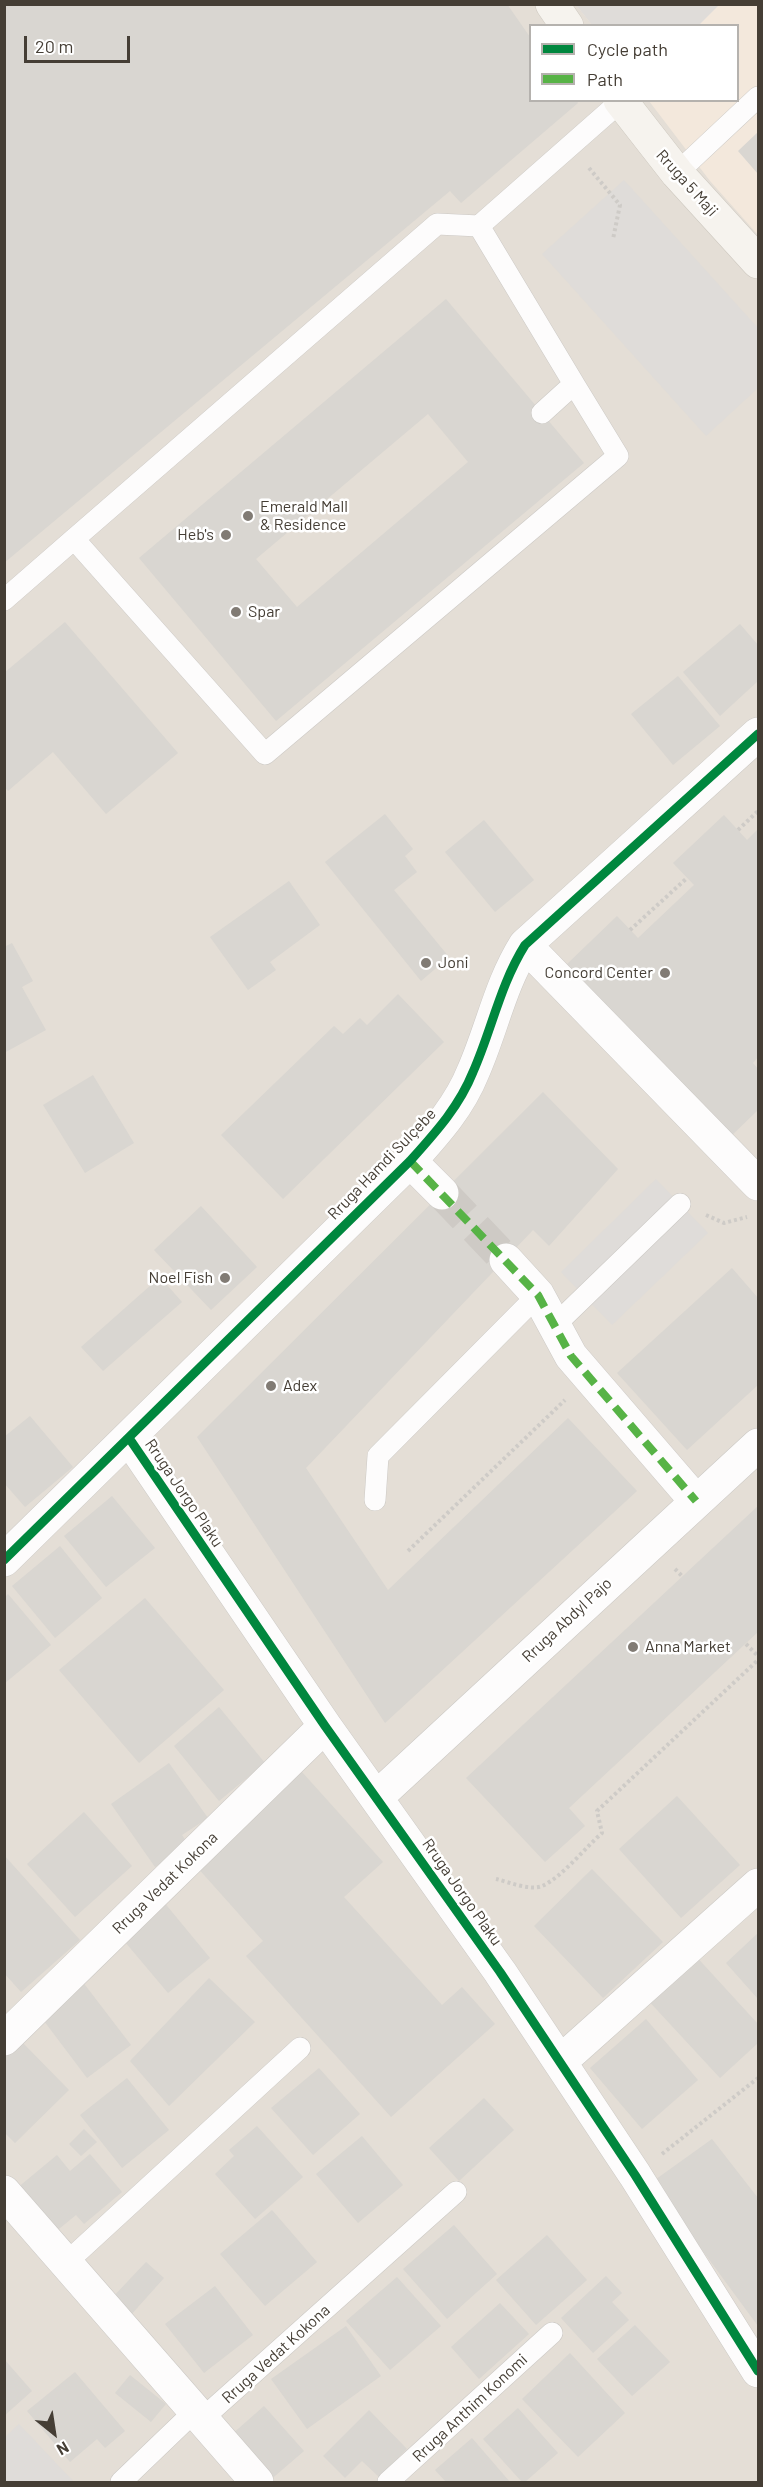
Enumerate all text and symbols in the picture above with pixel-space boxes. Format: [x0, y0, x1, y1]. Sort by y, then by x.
scale bar [27, 24, 134, 62]
legend [529, 24, 739, 102]
text: 20 m [35, 35, 73, 57]
text: Cycle path [587, 38, 668, 60]
text: Path [587, 68, 623, 90]
street label: Rruga 5 Maji [652, 146, 722, 220]
place label: Emerald Mall & Residence [260, 497, 348, 535]
marker: Emerald Mall & Residence [241, 509, 255, 523]
place label: Heb's [177, 525, 214, 545]
marker: Heb's [219, 528, 233, 542]
place label: Spar [248, 602, 280, 622]
marker: Spar [229, 605, 243, 619]
place label: Joni [438, 953, 469, 973]
marker: Joni [419, 956, 433, 970]
place label: Concord Center [545, 963, 653, 983]
marker: Concord Center [658, 966, 672, 980]
street label: Rruga Hamdi Sulçebe [324, 1104, 440, 1224]
place label: Noel Fish [149, 1268, 213, 1288]
marker: Noel Fish [218, 1271, 232, 1285]
place label: Adex [283, 1376, 317, 1396]
marker: Adex [264, 1379, 278, 1393]
street label: Rruga Jorgo Plaku [141, 1435, 227, 1551]
street label: Rruga Abdyl Pajo [518, 1574, 616, 1666]
place label: Anna Market [645, 1637, 731, 1657]
marker: Anna Market [626, 1640, 640, 1654]
street label: Rruga Vedat Kokona [108, 1828, 222, 1938]
street label: Rruga Jorgo Plaku [418, 1835, 506, 1949]
street label: Rruga Vedat Kokona [218, 2300, 334, 2408]
street label: Rruga Anthim Konomi [409, 2350, 531, 2466]
north arrow [24, 2403, 84, 2463]
text: N [54, 2438, 73, 2460]

